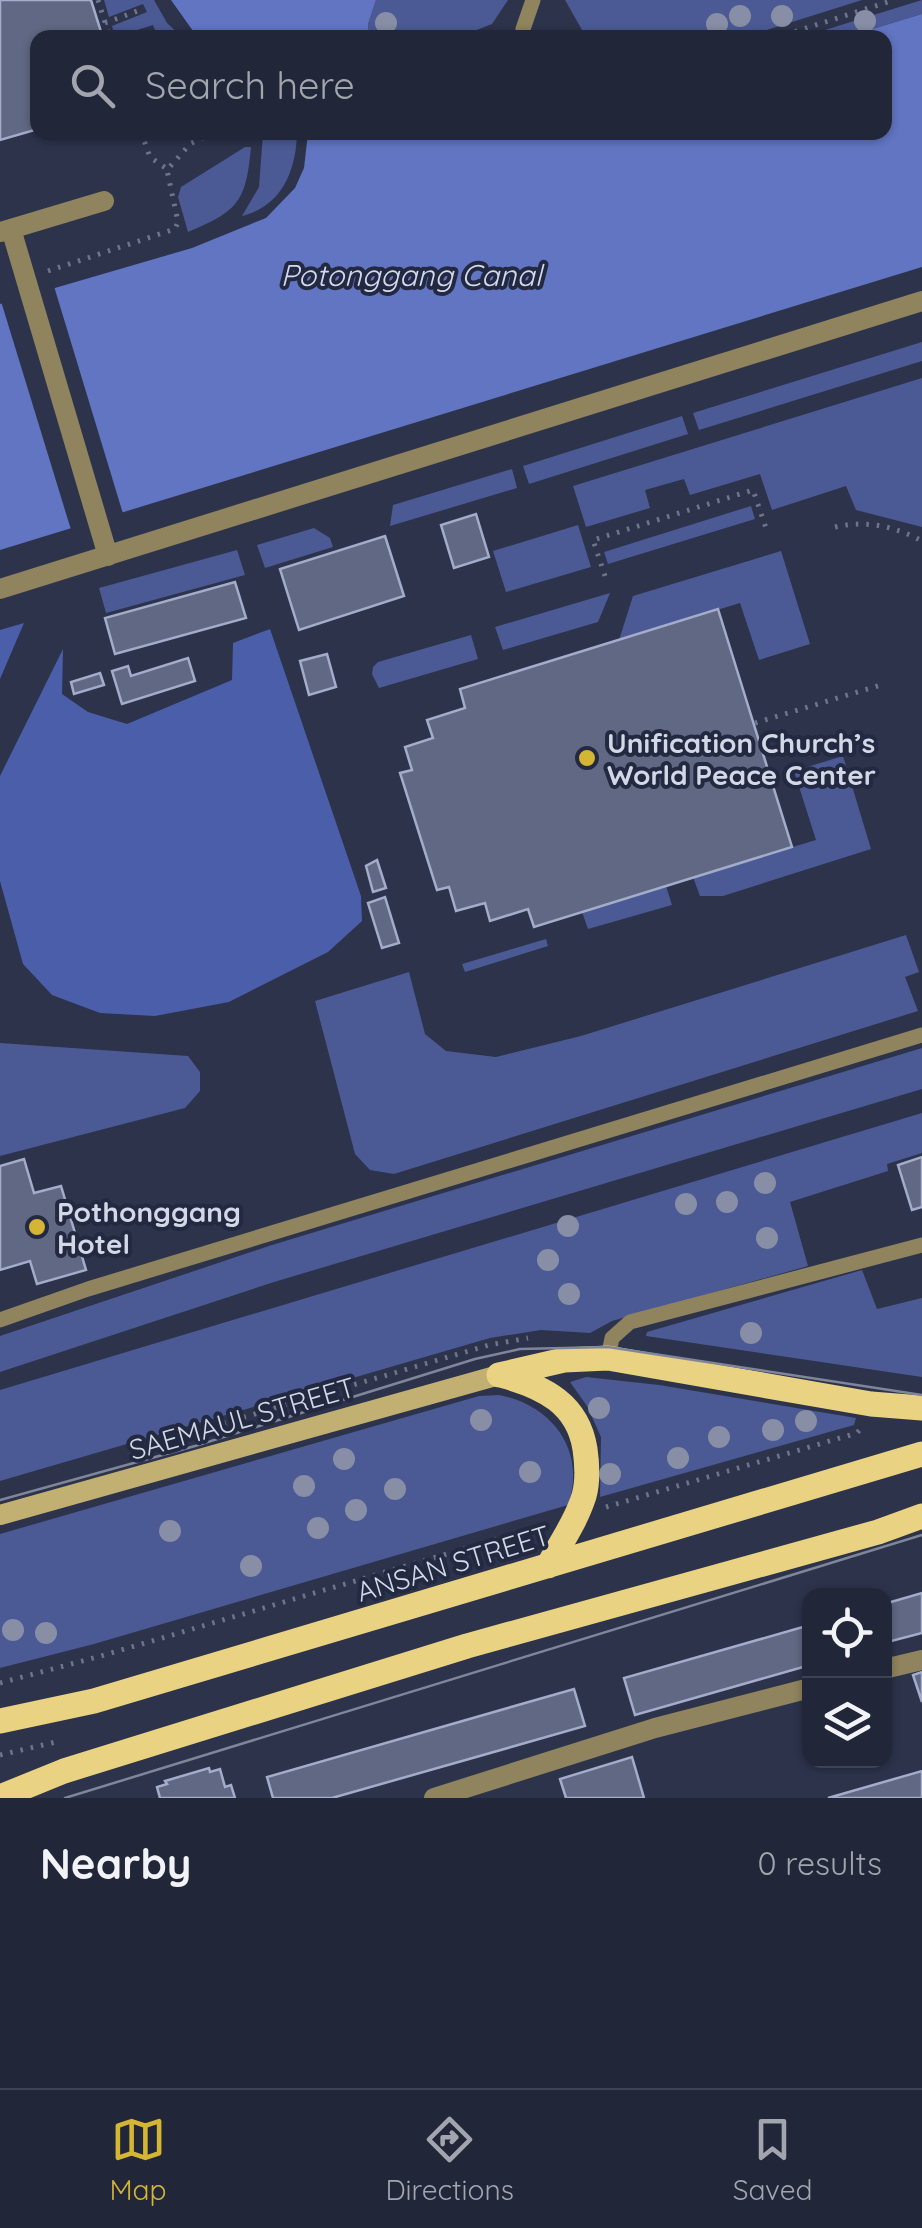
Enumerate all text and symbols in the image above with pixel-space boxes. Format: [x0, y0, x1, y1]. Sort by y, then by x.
search box [30, 30, 892, 140]
icon: search [65, 58, 120, 113]
text: Search here [145, 61, 355, 109]
water label: Potonggang Canal [280, 256, 545, 294]
place label: Unification Church’s World Peace Center [607, 725, 876, 792]
marker: Unification Church’s World Peace Center [576, 747, 598, 769]
place label: Pothonggang Hotel [57, 1194, 241, 1261]
marker: Pothonggang Hotel [26, 1216, 48, 1238]
street label: SAEMAUL STREET [125, 1369, 359, 1467]
street label: ANSAN STREET [352, 1517, 554, 1609]
map controls [802, 1588, 892, 1768]
button: locate [802, 1588, 892, 1678]
button: layers [802, 1678, 892, 1768]
text: Nearby [40, 1837, 191, 1890]
text: 0 results [758, 1843, 882, 1883]
tab: Map [109, 2112, 167, 2207]
tab: Directions [385, 2112, 514, 2207]
tab: Saved [733, 2112, 813, 2207]

